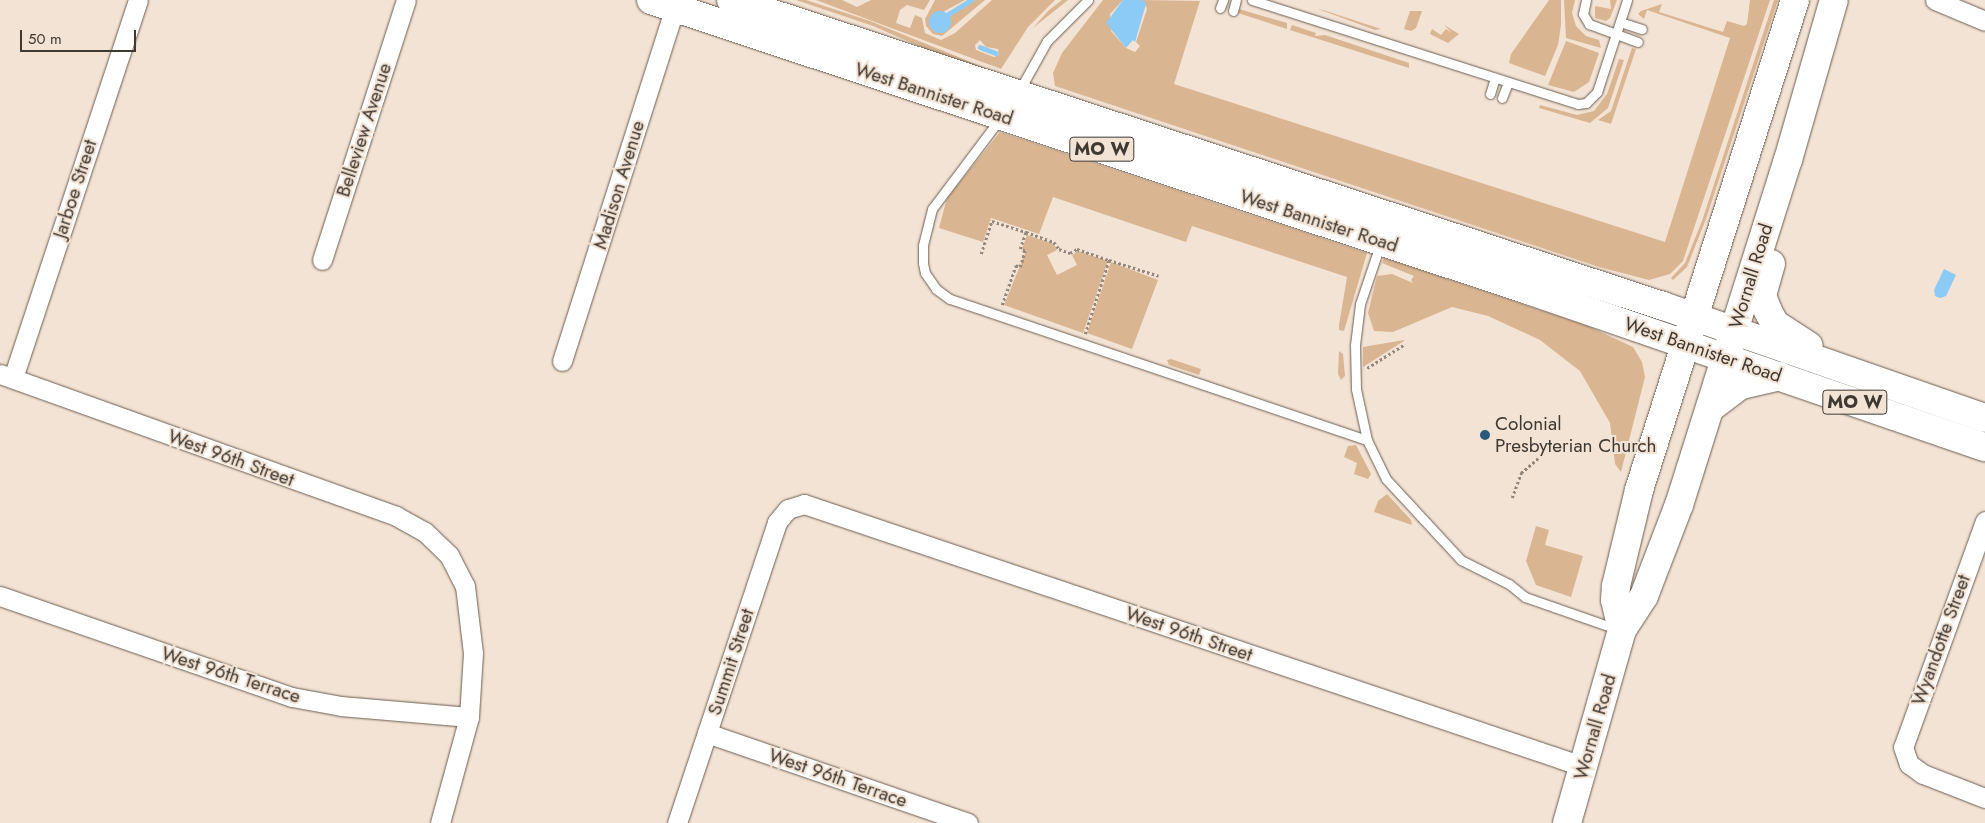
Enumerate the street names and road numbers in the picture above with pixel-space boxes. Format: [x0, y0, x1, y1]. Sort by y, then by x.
street label: West Bannister Road [852, 58, 1016, 130]
street label: Belleview Avenue [332, 60, 396, 200]
street label: Madison Avenue [589, 118, 649, 252]
road number: MO W [1068, 134, 1136, 164]
street label: Jarboe Street [48, 137, 102, 241]
street label: West Bannister Road [1237, 185, 1401, 257]
street label: Wornall Road [1724, 221, 1778, 331]
street label: West Bannister Road [1621, 312, 1785, 388]
road number: MO W [1821, 387, 1889, 418]
street label: West 96th Street [165, 425, 297, 491]
street label: Wyandotte Street [1907, 572, 1975, 708]
street label: West 96th Street [1123, 602, 1255, 666]
street label: Summit Street [703, 606, 759, 718]
street label: West 96th Terrace [159, 642, 303, 708]
street label: Wornall Road [1569, 672, 1621, 782]
street label: West 96th Terrace [766, 744, 910, 812]

